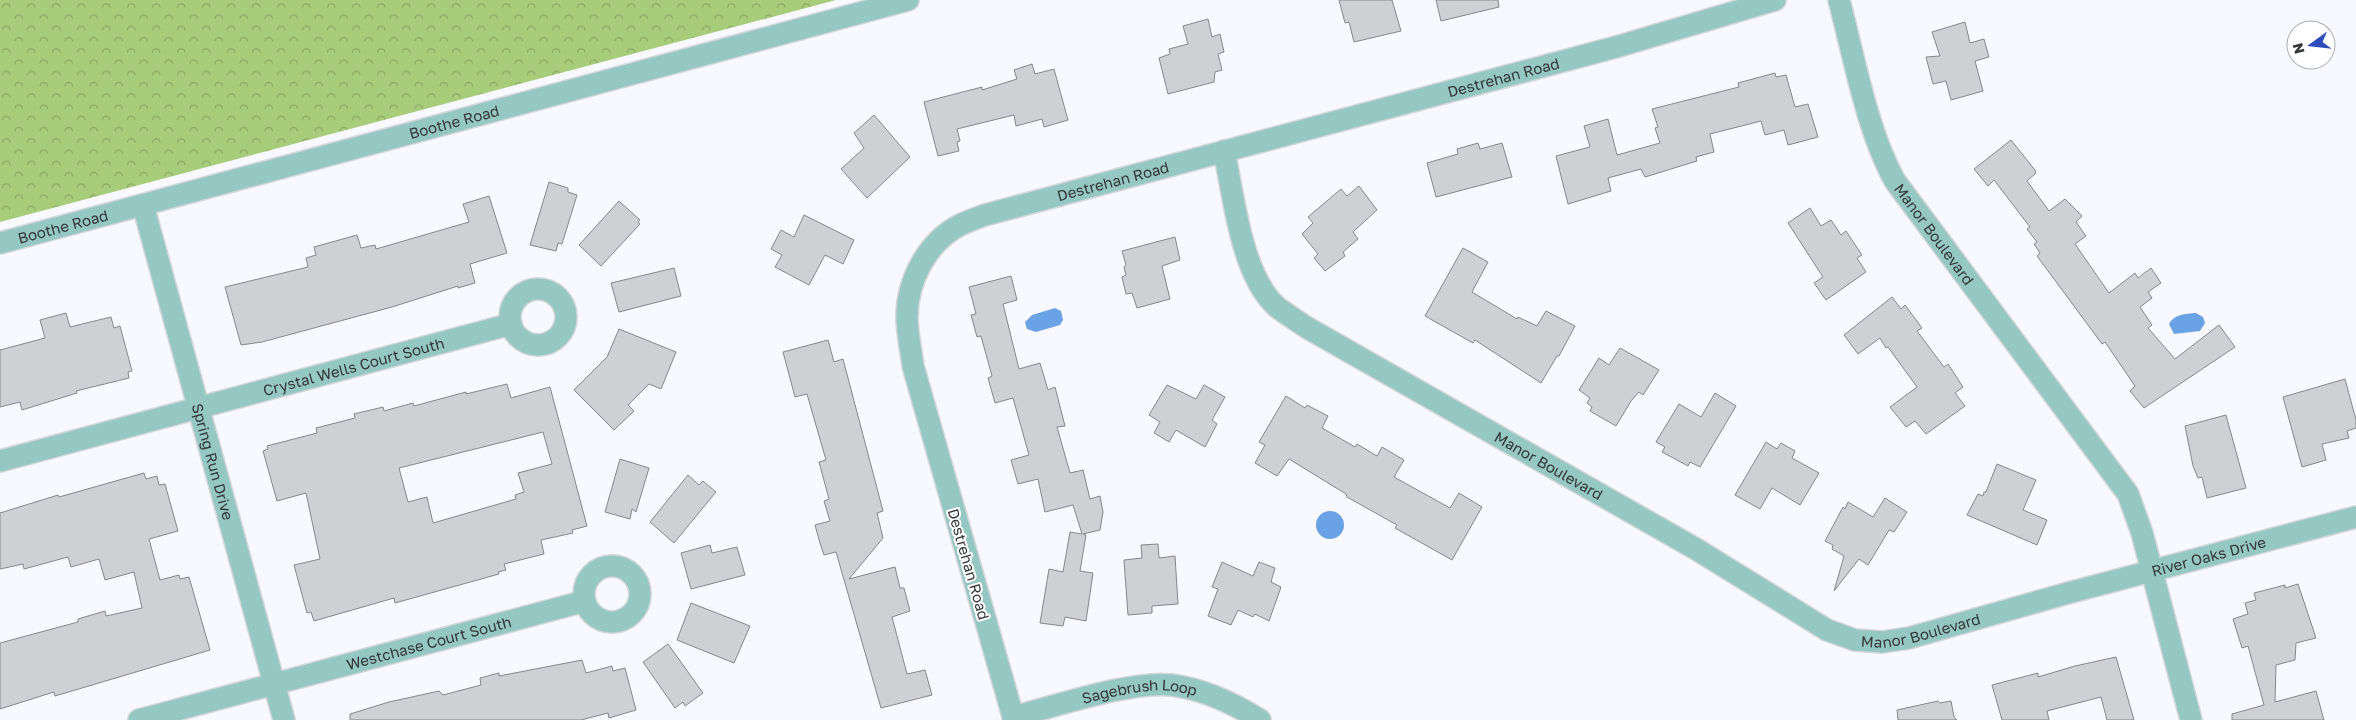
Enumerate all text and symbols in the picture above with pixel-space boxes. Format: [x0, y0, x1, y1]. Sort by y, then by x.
north arrow [2286, 20, 2336, 70]
text: N [2288, 41, 2308, 56]
street label: Destrehan Road [1445, 54, 1561, 101]
street label: Boothe Road [407, 101, 501, 142]
street label: Destrehan Road [1055, 157, 1171, 204]
street label: Manor Boulevard [1891, 180, 1978, 288]
street label: Boothe Road [16, 206, 110, 247]
street label: Crystal Wells Court South [261, 333, 446, 399]
street label: Spring Run Drive [189, 401, 238, 522]
street label: Manor Boulevard [1491, 427, 1606, 503]
street label: Destrehan Road [945, 506, 993, 622]
street label: River Oaks Drive [2149, 532, 2268, 580]
street label: Manor Boulevard [1860, 609, 1982, 651]
street label: Westchase Court South [344, 612, 513, 673]
street label: Sagebrush Loop [1080, 675, 1199, 707]

